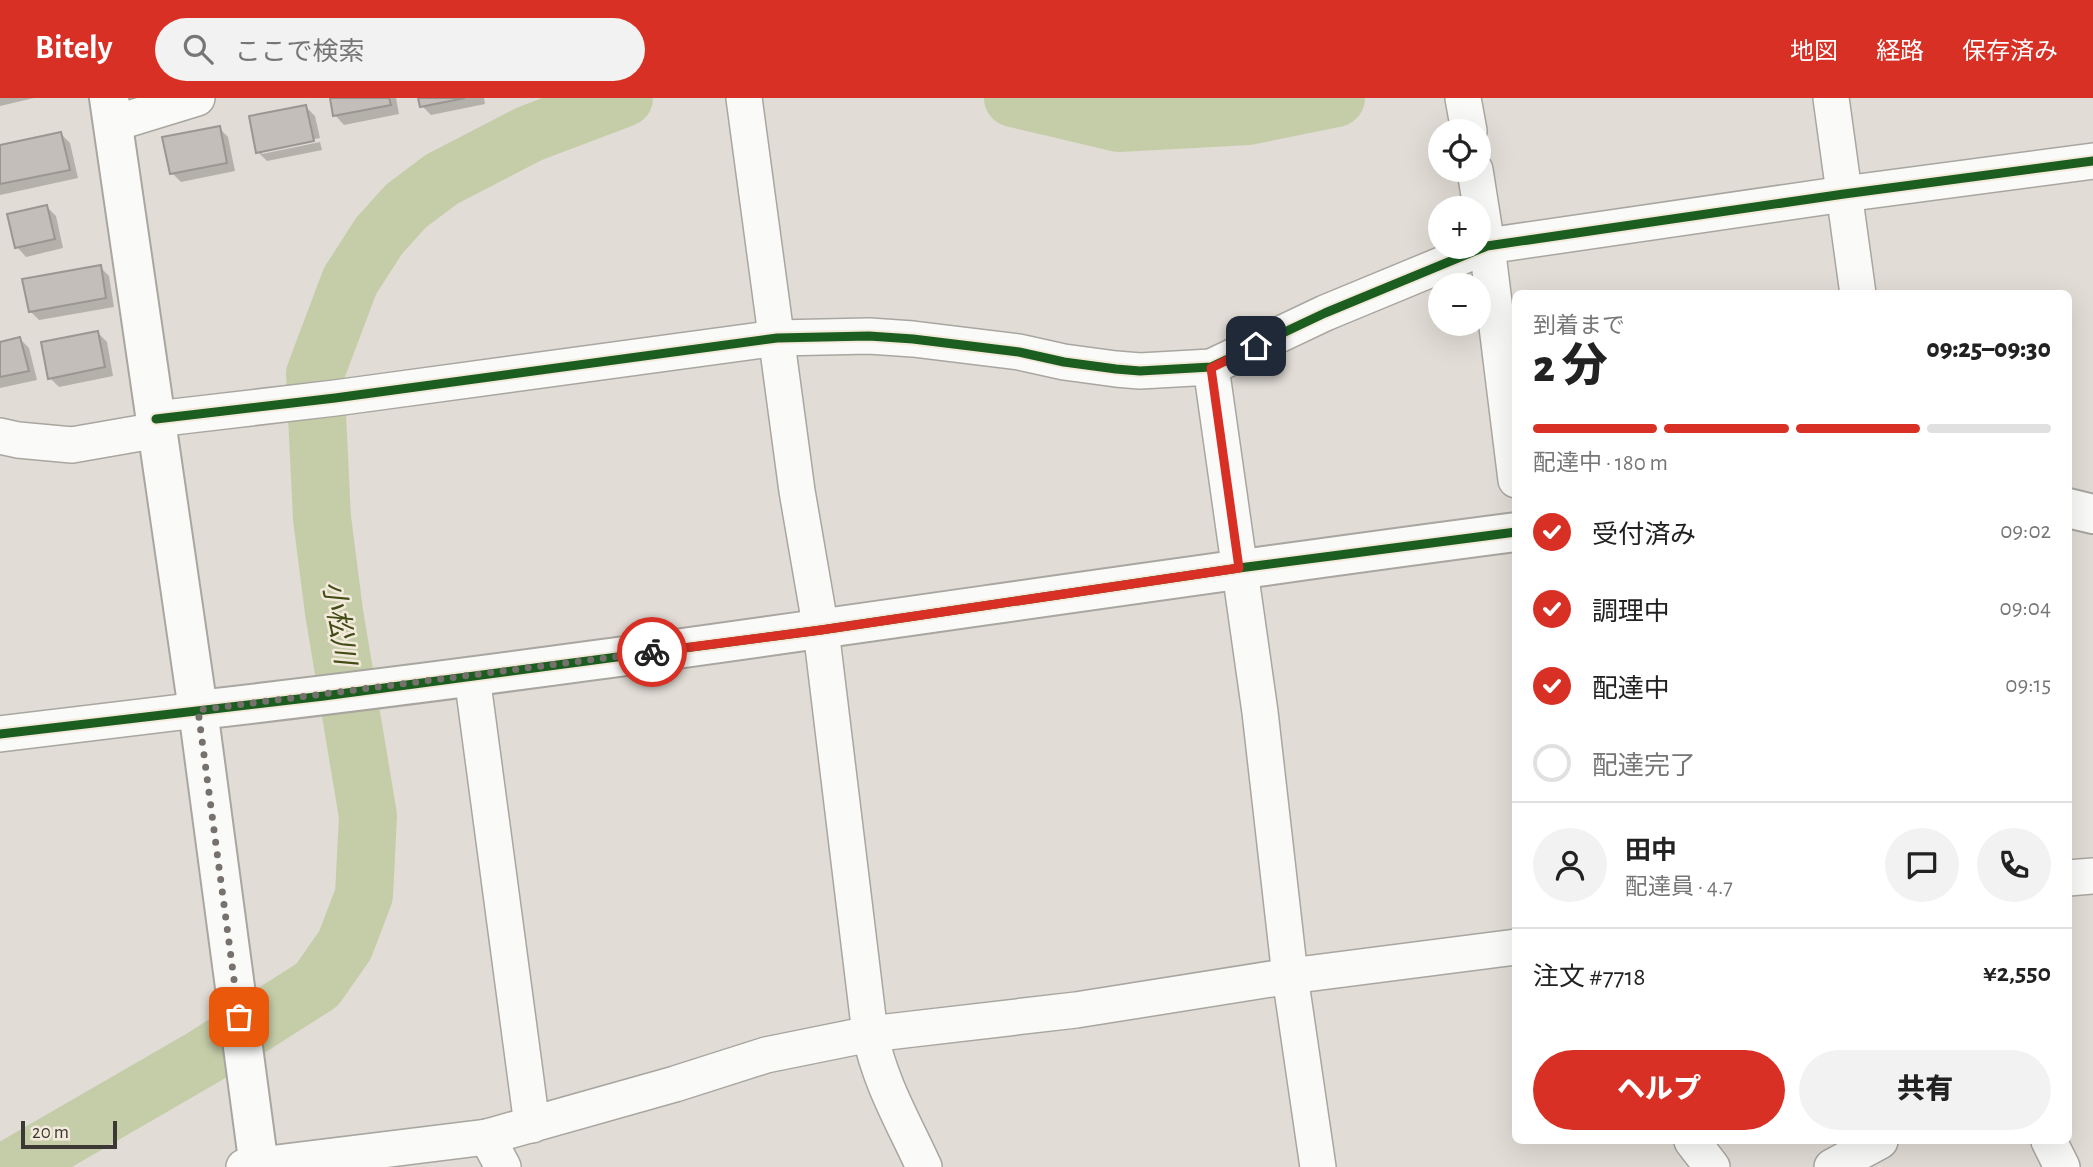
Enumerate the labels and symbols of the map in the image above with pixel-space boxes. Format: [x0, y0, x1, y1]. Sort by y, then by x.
pin [1226, 316, 1286, 376]
water label: 小松川 [318, 579, 361, 670]
courier [617, 617, 687, 687]
pin [209, 987, 269, 1047]
scale bar [21, 1118, 117, 1150]

